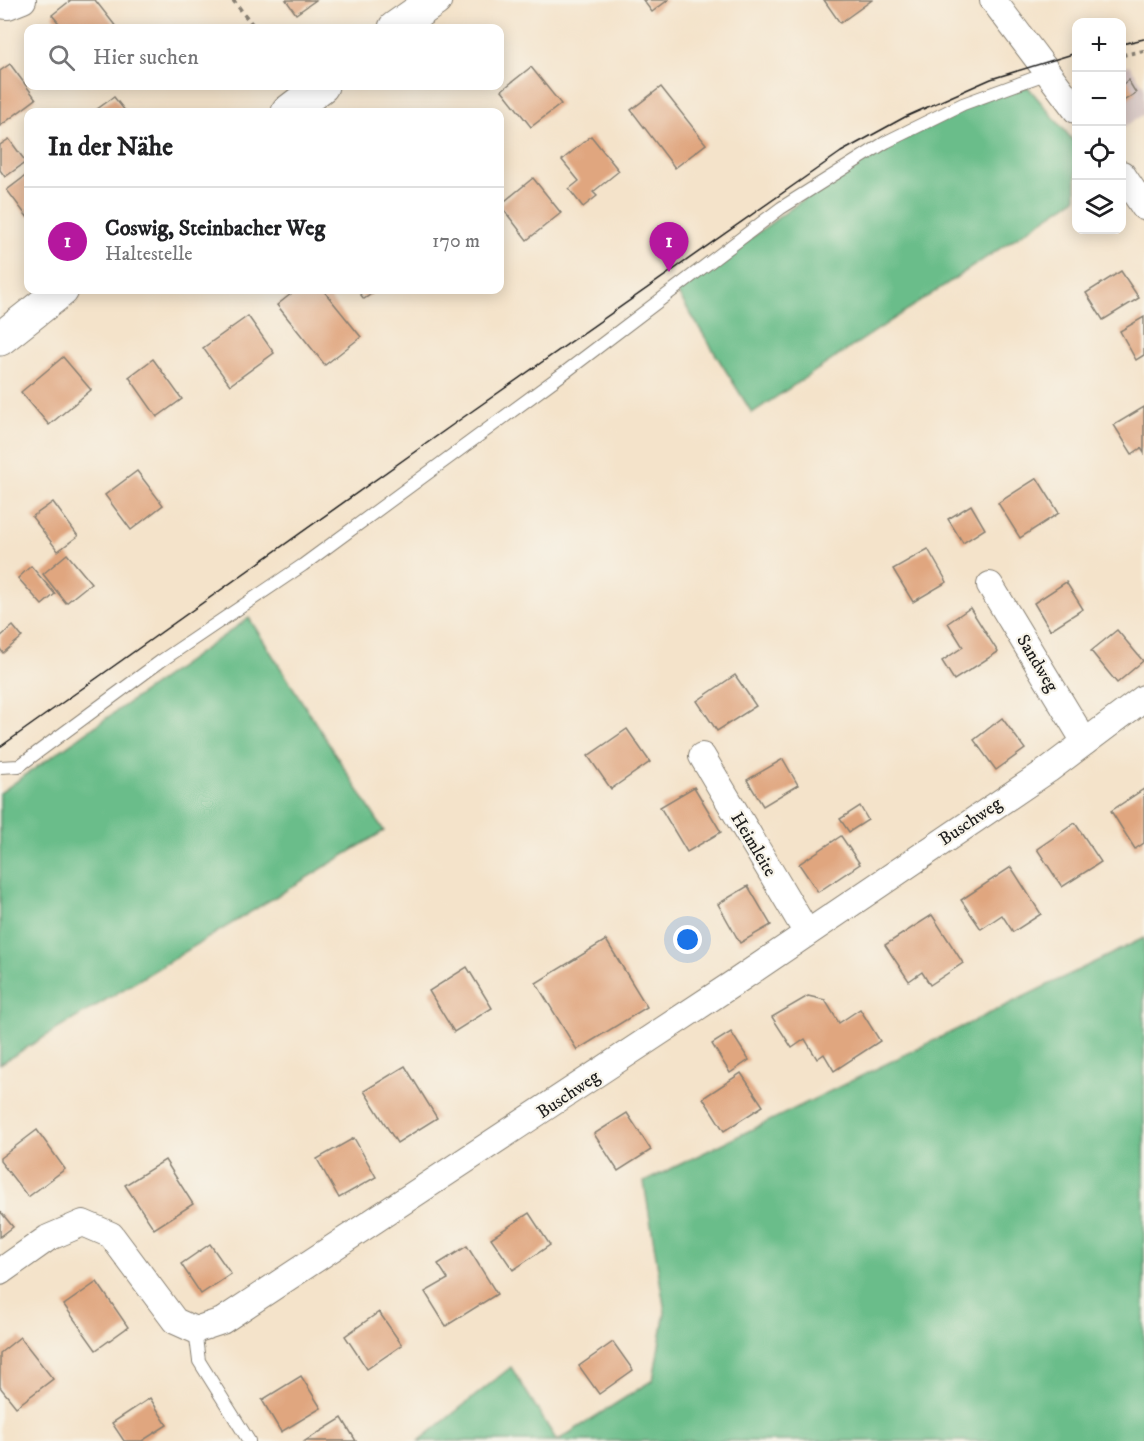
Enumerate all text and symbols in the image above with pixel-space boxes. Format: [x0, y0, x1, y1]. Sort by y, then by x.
map controls [1072, 18, 1126, 234]
button: + [1072, 18, 1126, 72]
search box [24, 24, 504, 90]
icon: search [45, 41, 78, 74]
text: Hier suchen [93, 44, 199, 71]
button: − [1072, 72, 1126, 126]
button: locate [1072, 126, 1126, 180]
text: In der Nähe [48, 131, 173, 164]
button: layers [1072, 180, 1126, 234]
text: Coswig, Steinbacher Weg [105, 215, 325, 242]
pin: 1 [650, 222, 688, 272]
text: 1 [64, 229, 71, 254]
text: 170 m [432, 229, 480, 254]
text: Haltestelle [105, 242, 193, 267]
street label: Sandweg [1011, 631, 1063, 696]
street label: Buschweg [935, 793, 1006, 851]
street label: Heimleite [725, 808, 781, 881]
your location [673, 925, 702, 954]
street label: Buschweg [533, 1066, 604, 1124]

